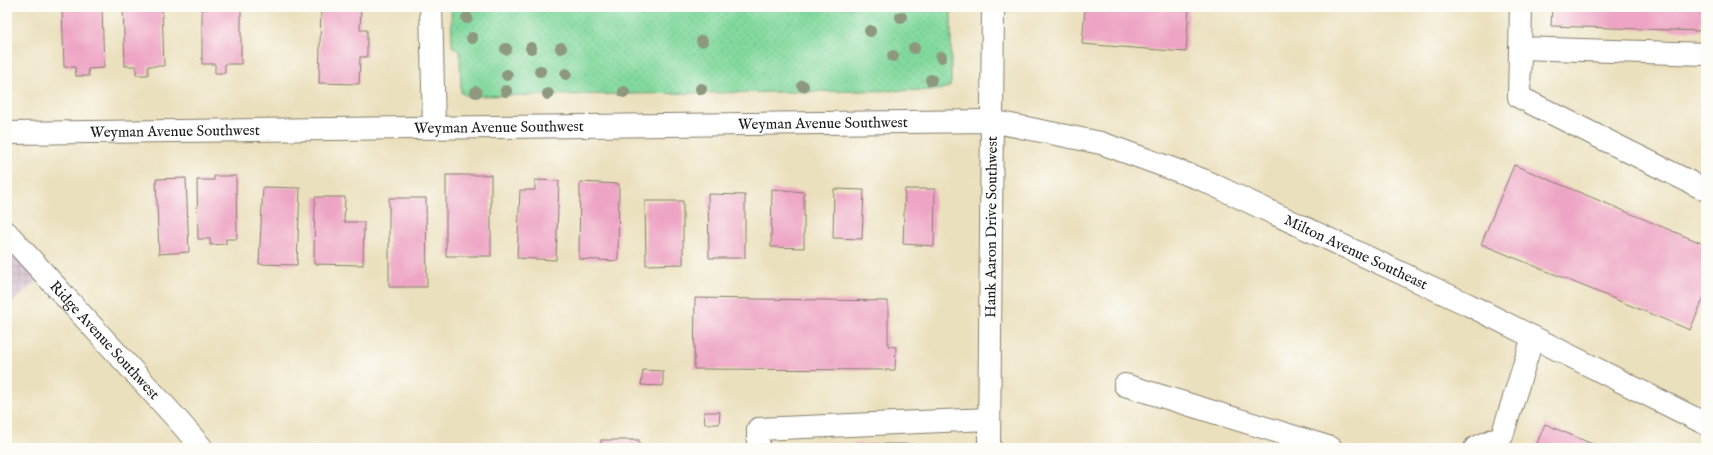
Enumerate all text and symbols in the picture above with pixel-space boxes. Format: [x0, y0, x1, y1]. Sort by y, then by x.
street label: Weyman Avenue Southwest [738, 113, 908, 134]
street label: Weyman Avenue Southwest [414, 117, 584, 138]
street label: Weyman Avenue Southwest [90, 121, 260, 142]
street label: Hank Aaron Drive Southwest [981, 136, 1002, 318]
street label: Milton Avenue Southeast [1281, 211, 1431, 294]
street label: Ridge Avenue Southwest [45, 277, 163, 404]

